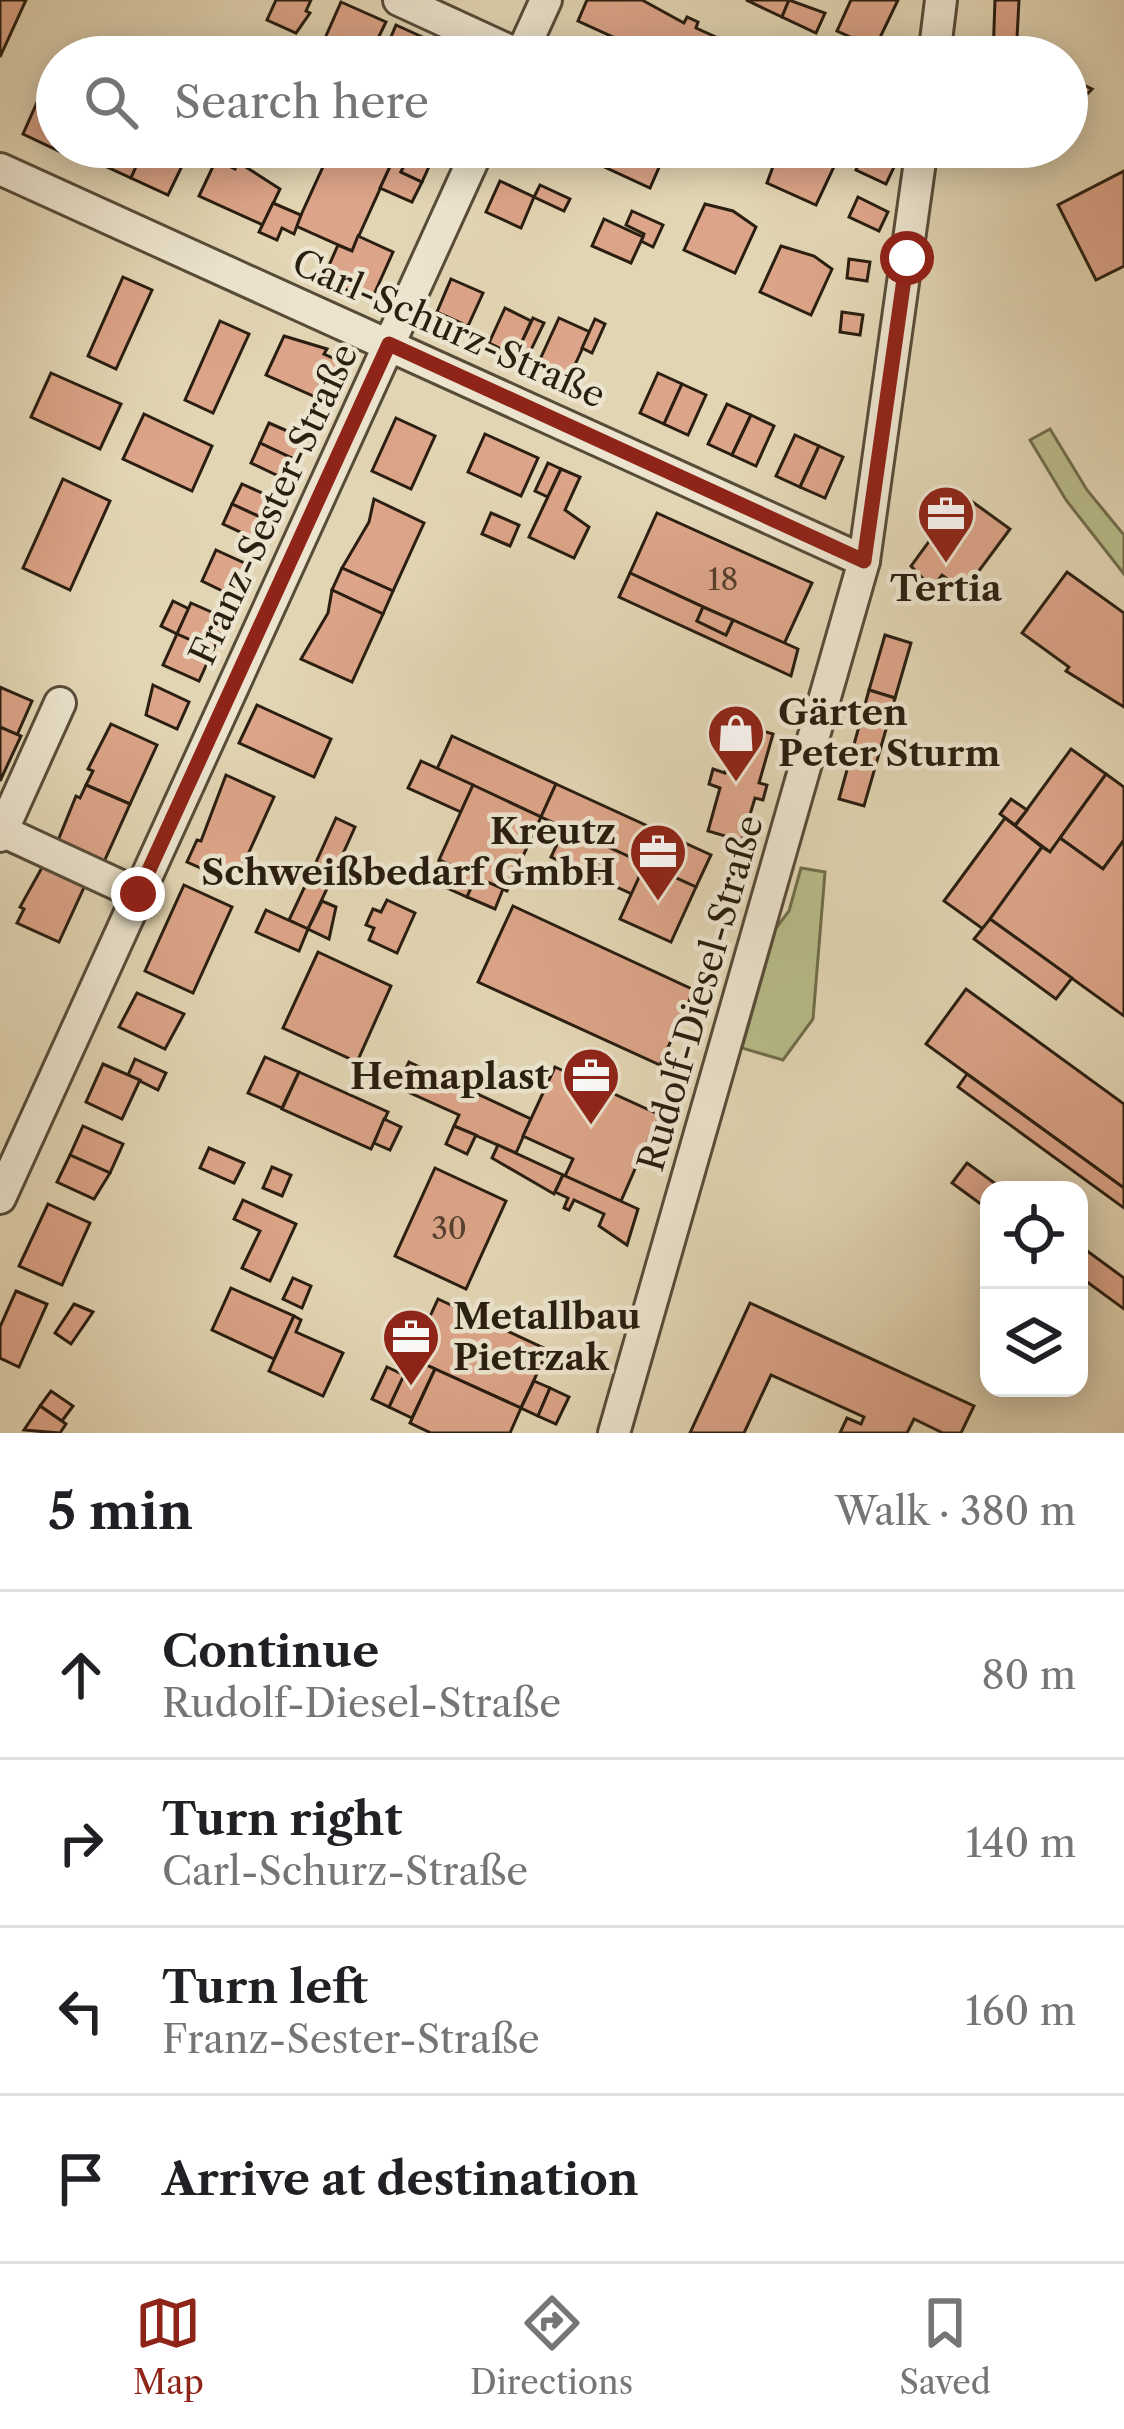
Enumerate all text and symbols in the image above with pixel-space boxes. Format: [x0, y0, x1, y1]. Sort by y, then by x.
search box [36, 36, 1088, 168]
icon: search [78, 69, 144, 135]
text: Search here [174, 74, 429, 130]
route start [880, 231, 934, 285]
street label: Carl-Schurz-Straße [286, 239, 612, 417]
street label: Franz-Sester-Straße [179, 337, 367, 671]
office icon: Tertia [915, 483, 977, 565]
house number: 18 [708, 561, 738, 598]
place label: Tertia [890, 566, 1003, 610]
place label: Gärten Peter Sturm [778, 690, 1000, 775]
shop icon: Gärten Peter Sturm [705, 702, 767, 784]
place label: Kreutz Schweißbedarf GmbH [201, 809, 616, 894]
street label: Rudolf-Diesel-Straße [628, 810, 772, 1176]
office icon: Kreutz Schweißbedarf GmbH [627, 821, 689, 903]
route end [111, 867, 165, 921]
office icon: Hemaplast [560, 1045, 622, 1127]
place label: Hemaplast [350, 1054, 550, 1098]
map controls [980, 1181, 1088, 1397]
button: locate [980, 1181, 1088, 1289]
house number: 30 [431, 1210, 467, 1247]
button: layers [980, 1289, 1088, 1397]
place label: Metallbau Pietrzak [453, 1294, 641, 1379]
office icon: Metallbau Pietrzak [380, 1306, 442, 1388]
text: 5 min [48, 1480, 193, 1542]
text: Walk · 380 m [835, 1487, 1076, 1535]
text: Continue [162, 1623, 379, 1679]
icon: ahead [48, 1642, 114, 1708]
text: 80 m [981, 1651, 1076, 1699]
text: Rudolf-Diesel-Straße [162, 1679, 561, 1727]
text: Turn right [162, 1791, 402, 1847]
icon: right [48, 1810, 114, 1876]
text: 140 m [966, 1819, 1076, 1867]
text: Carl-Schurz-Straße [162, 1847, 528, 1895]
text: Turn left [162, 1959, 368, 2015]
icon: left [48, 1978, 114, 2044]
text: 160 m [965, 1987, 1076, 2035]
text: Franz-Sester-Straße [162, 2015, 540, 2063]
icon: arrive [48, 2146, 114, 2212]
text: Arrive at destination [162, 2151, 639, 2207]
tab: Map [133, 2290, 204, 2403]
tab: Directions [470, 2290, 633, 2403]
tab: Saved [899, 2290, 991, 2403]

